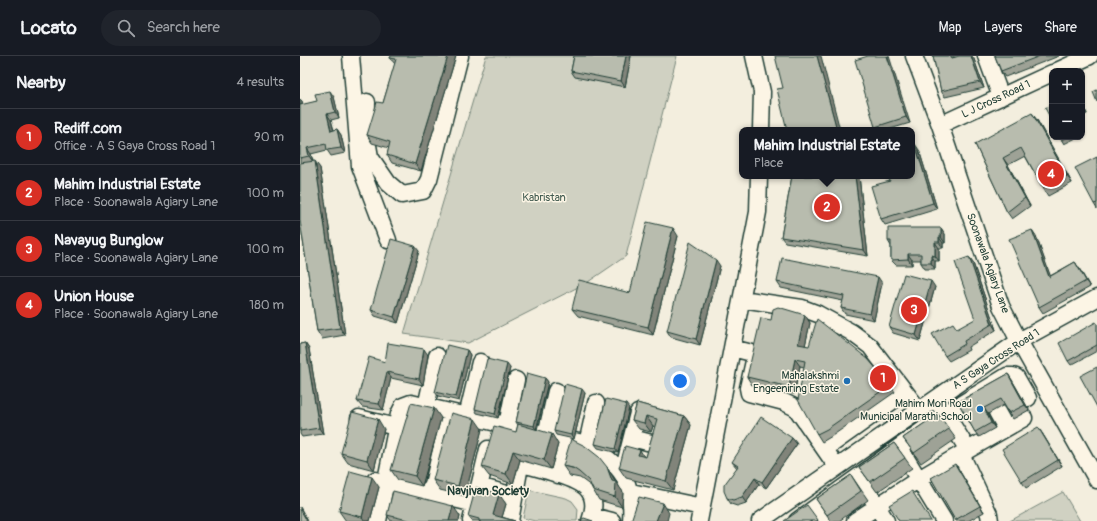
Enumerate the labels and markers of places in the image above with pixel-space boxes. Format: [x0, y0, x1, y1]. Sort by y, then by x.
pin: 4 [1038, 159, 1064, 189]
pin: 2 [814, 192, 840, 222]
pin: 3 [901, 295, 927, 325]
pin: 1 [870, 363, 896, 393]
place label: Mahalakshmi Engeeniring Estate [753, 369, 840, 395]
marker: Mahalakshmi Engeeniring Estate [842, 376, 852, 386]
place label: Mahim Mori Road Municipal Marathi School [860, 397, 972, 423]
marker: Mahim Mori Road Municipal Marathi School [975, 404, 985, 414]

